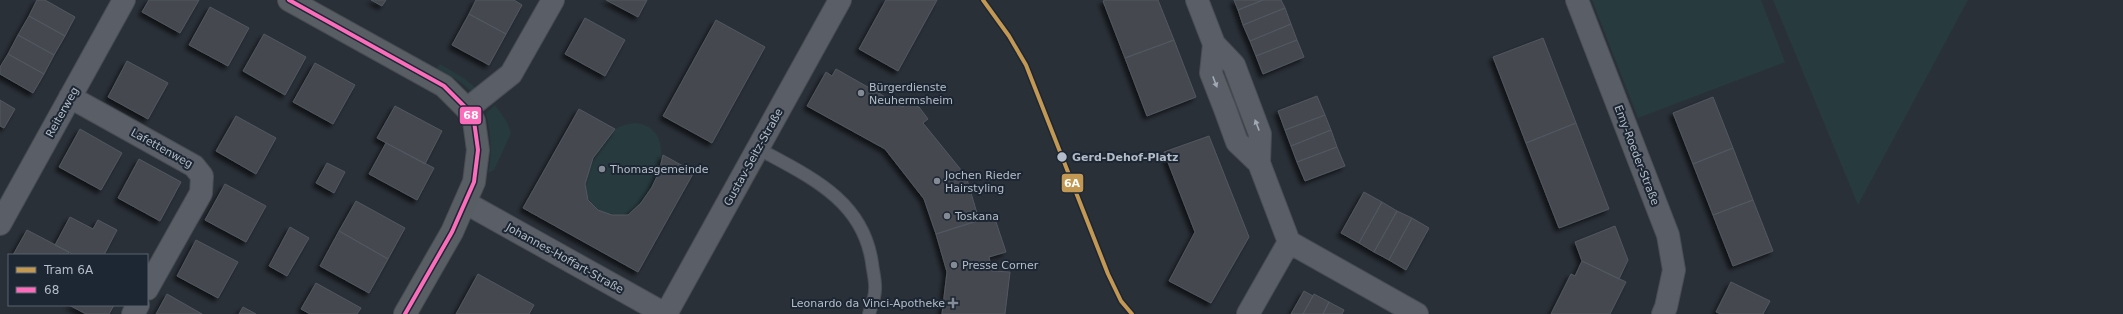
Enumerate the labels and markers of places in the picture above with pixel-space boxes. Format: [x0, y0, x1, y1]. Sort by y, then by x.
place label: Bürgerdienste Neuhermsheim [869, 81, 953, 107]
marker: Bürgerdienste Neuhermsheim [856, 88, 866, 98]
marker: Gerd-Dehof-Platz [1055, 150, 1069, 164]
place label: Gerd-Dehof-Platz [1072, 151, 1178, 164]
place label: Thomasgemeinde [609, 163, 709, 176]
marker: Thomasgemeinde [597, 164, 607, 174]
place label: Jochen Rieder Hairstyling [944, 169, 1021, 195]
marker: Jochen Rieder Hairstyling [932, 176, 942, 186]
place label: Toskana [954, 210, 999, 223]
marker: Toskana [942, 211, 952, 221]
place label: Presse Corner [962, 259, 1039, 272]
marker: Presse Corner [949, 260, 959, 270]
place label: Leonardo da Vinci-Apotheke [791, 297, 945, 310]
marker: Leonardo da Vinci-Apotheke [948, 298, 958, 308]

